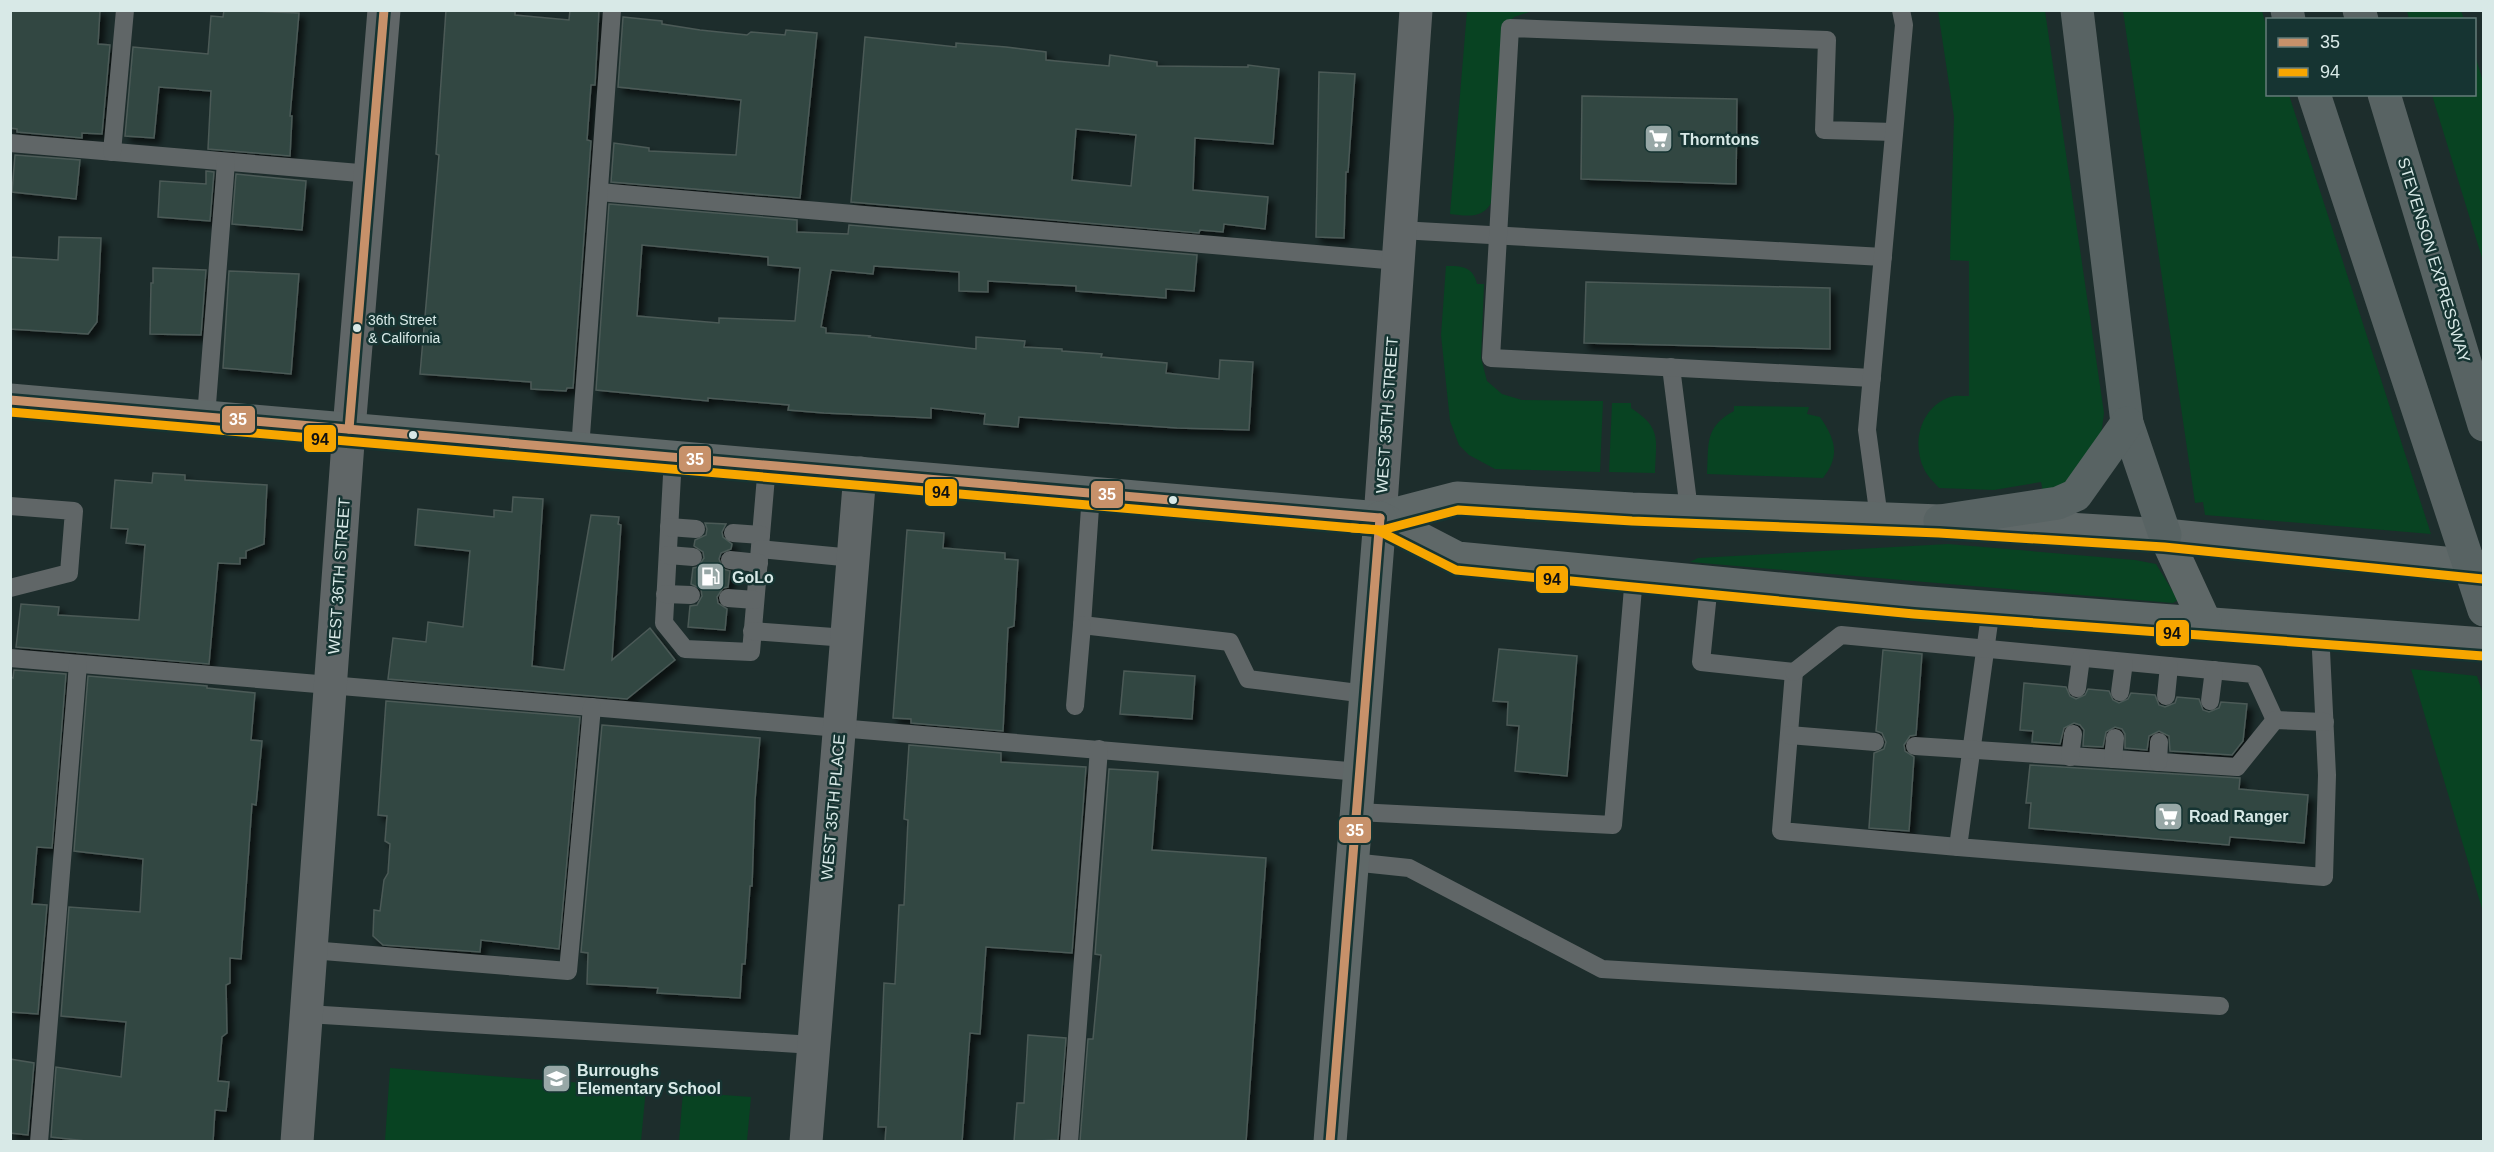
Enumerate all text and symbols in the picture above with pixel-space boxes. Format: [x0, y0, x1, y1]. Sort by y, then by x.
legend [2266, 18, 2476, 96]
text: 35 [2320, 32, 2340, 52]
text: 94 [2320, 62, 2340, 82]
supermarket icon: Thorntons [1643, 123, 1675, 155]
place label: Thorntons [1680, 131, 1759, 148]
street label: STEVENSON EXPRESSWAY [2395, 155, 2473, 365]
place label: 36th Street & California [368, 312, 441, 346]
marker: 36th Street & California [351, 322, 363, 334]
street label: WEST 35TH STREET [1373, 336, 1401, 494]
line badge: 35 [221, 405, 256, 434]
text: 35 [229, 411, 247, 428]
line badge: 94 [303, 424, 337, 453]
unlabelled marker [407, 429, 419, 441]
text: 94 [311, 431, 329, 448]
line badge: 35 [678, 445, 712, 473]
text: 35 [686, 451, 704, 468]
line badge: 94 [924, 478, 958, 507]
line badge: 35 [1090, 480, 1124, 509]
text: 94 [932, 484, 950, 501]
text: 35 [1098, 486, 1116, 503]
unlabelled marker [1167, 494, 1179, 506]
street label: WEST 36TH STREET [325, 497, 353, 655]
fuel station icon: GoLo [695, 561, 727, 593]
line badge: 94 [1535, 565, 1569, 594]
place label: GoLo [732, 569, 774, 586]
text: 94 [1543, 571, 1561, 588]
line badge: 94 [2155, 619, 2190, 647]
text: 94 [2163, 625, 2181, 642]
street label: WEST 35TH PLACE [818, 733, 848, 881]
supermarket icon: Road Ranger [2152, 800, 2184, 832]
place label: Road Ranger [2189, 808, 2289, 825]
line badge: 35 [1338, 816, 1372, 844]
text: 35 [1346, 822, 1364, 839]
place label: Burroughs Elementary School [577, 1062, 721, 1097]
school or university icon: Burroughs Elementary School [540, 1063, 572, 1095]

